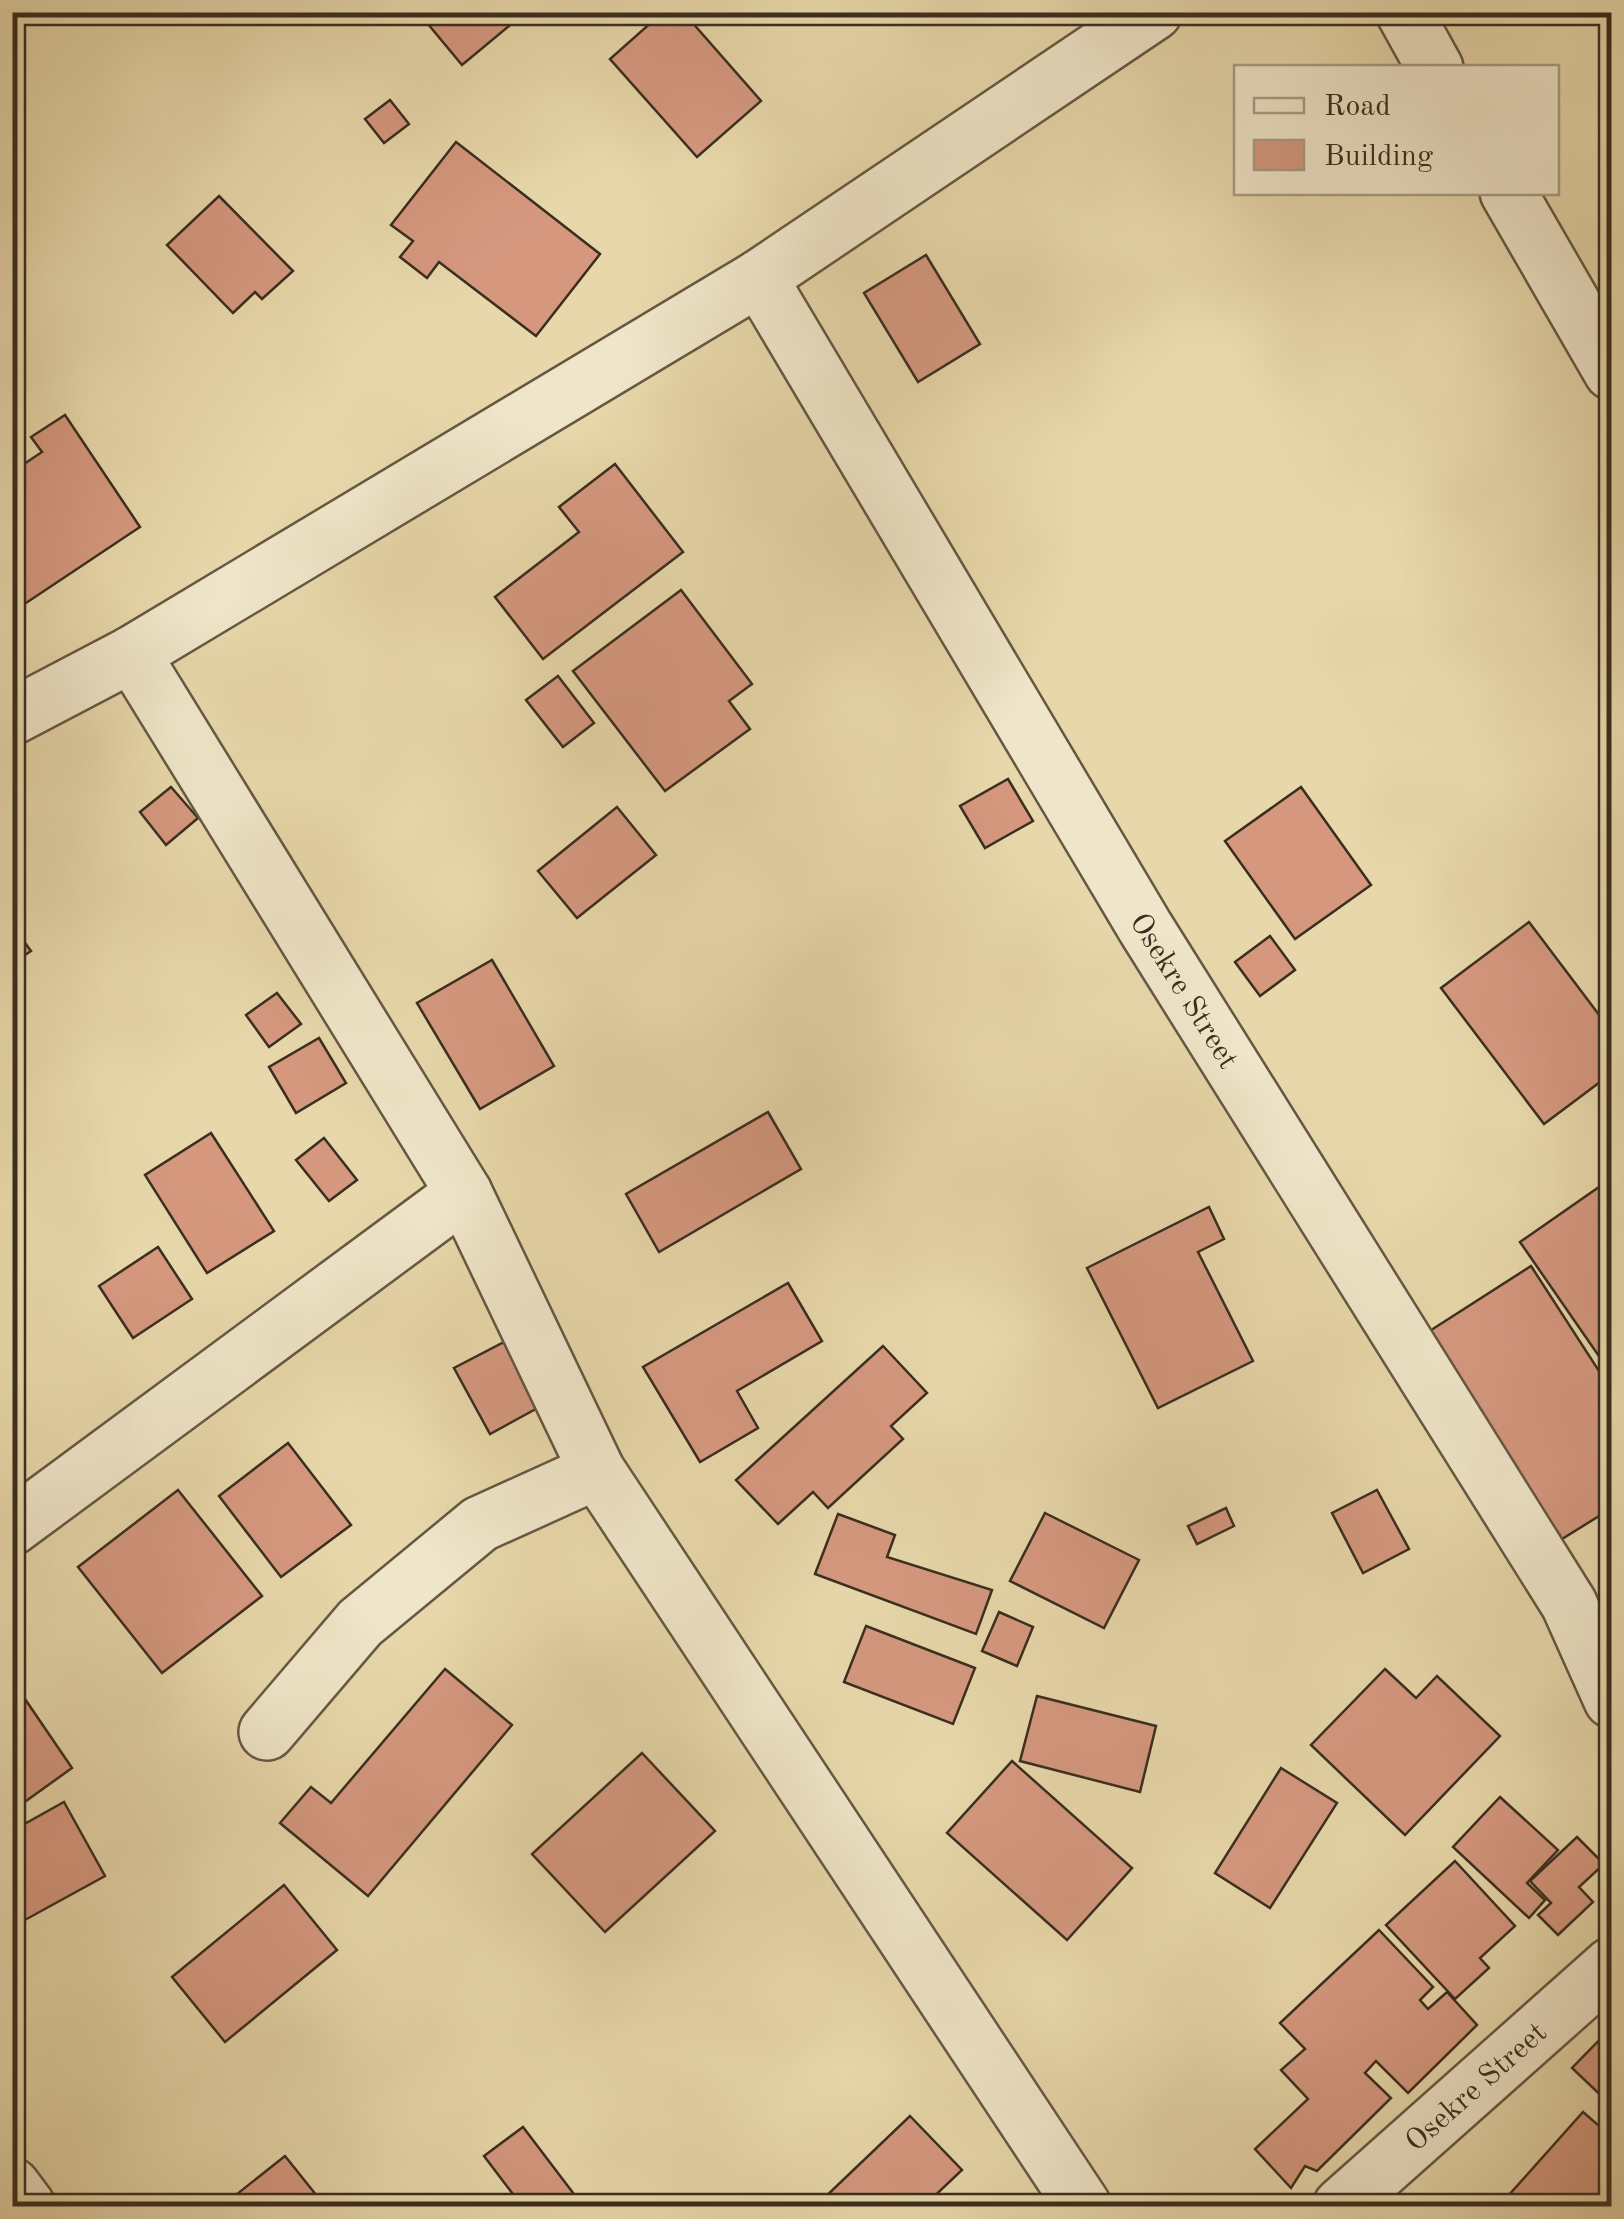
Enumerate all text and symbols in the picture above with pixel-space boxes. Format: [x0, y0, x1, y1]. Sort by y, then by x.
legend [1234, 65, 1559, 195]
text: Road [1324, 92, 1391, 122]
text: Building [1324, 142, 1433, 172]
street label: Osekre Street [1123, 908, 1243, 1075]
street label: Osekre Street [1401, 2018, 1553, 2158]

